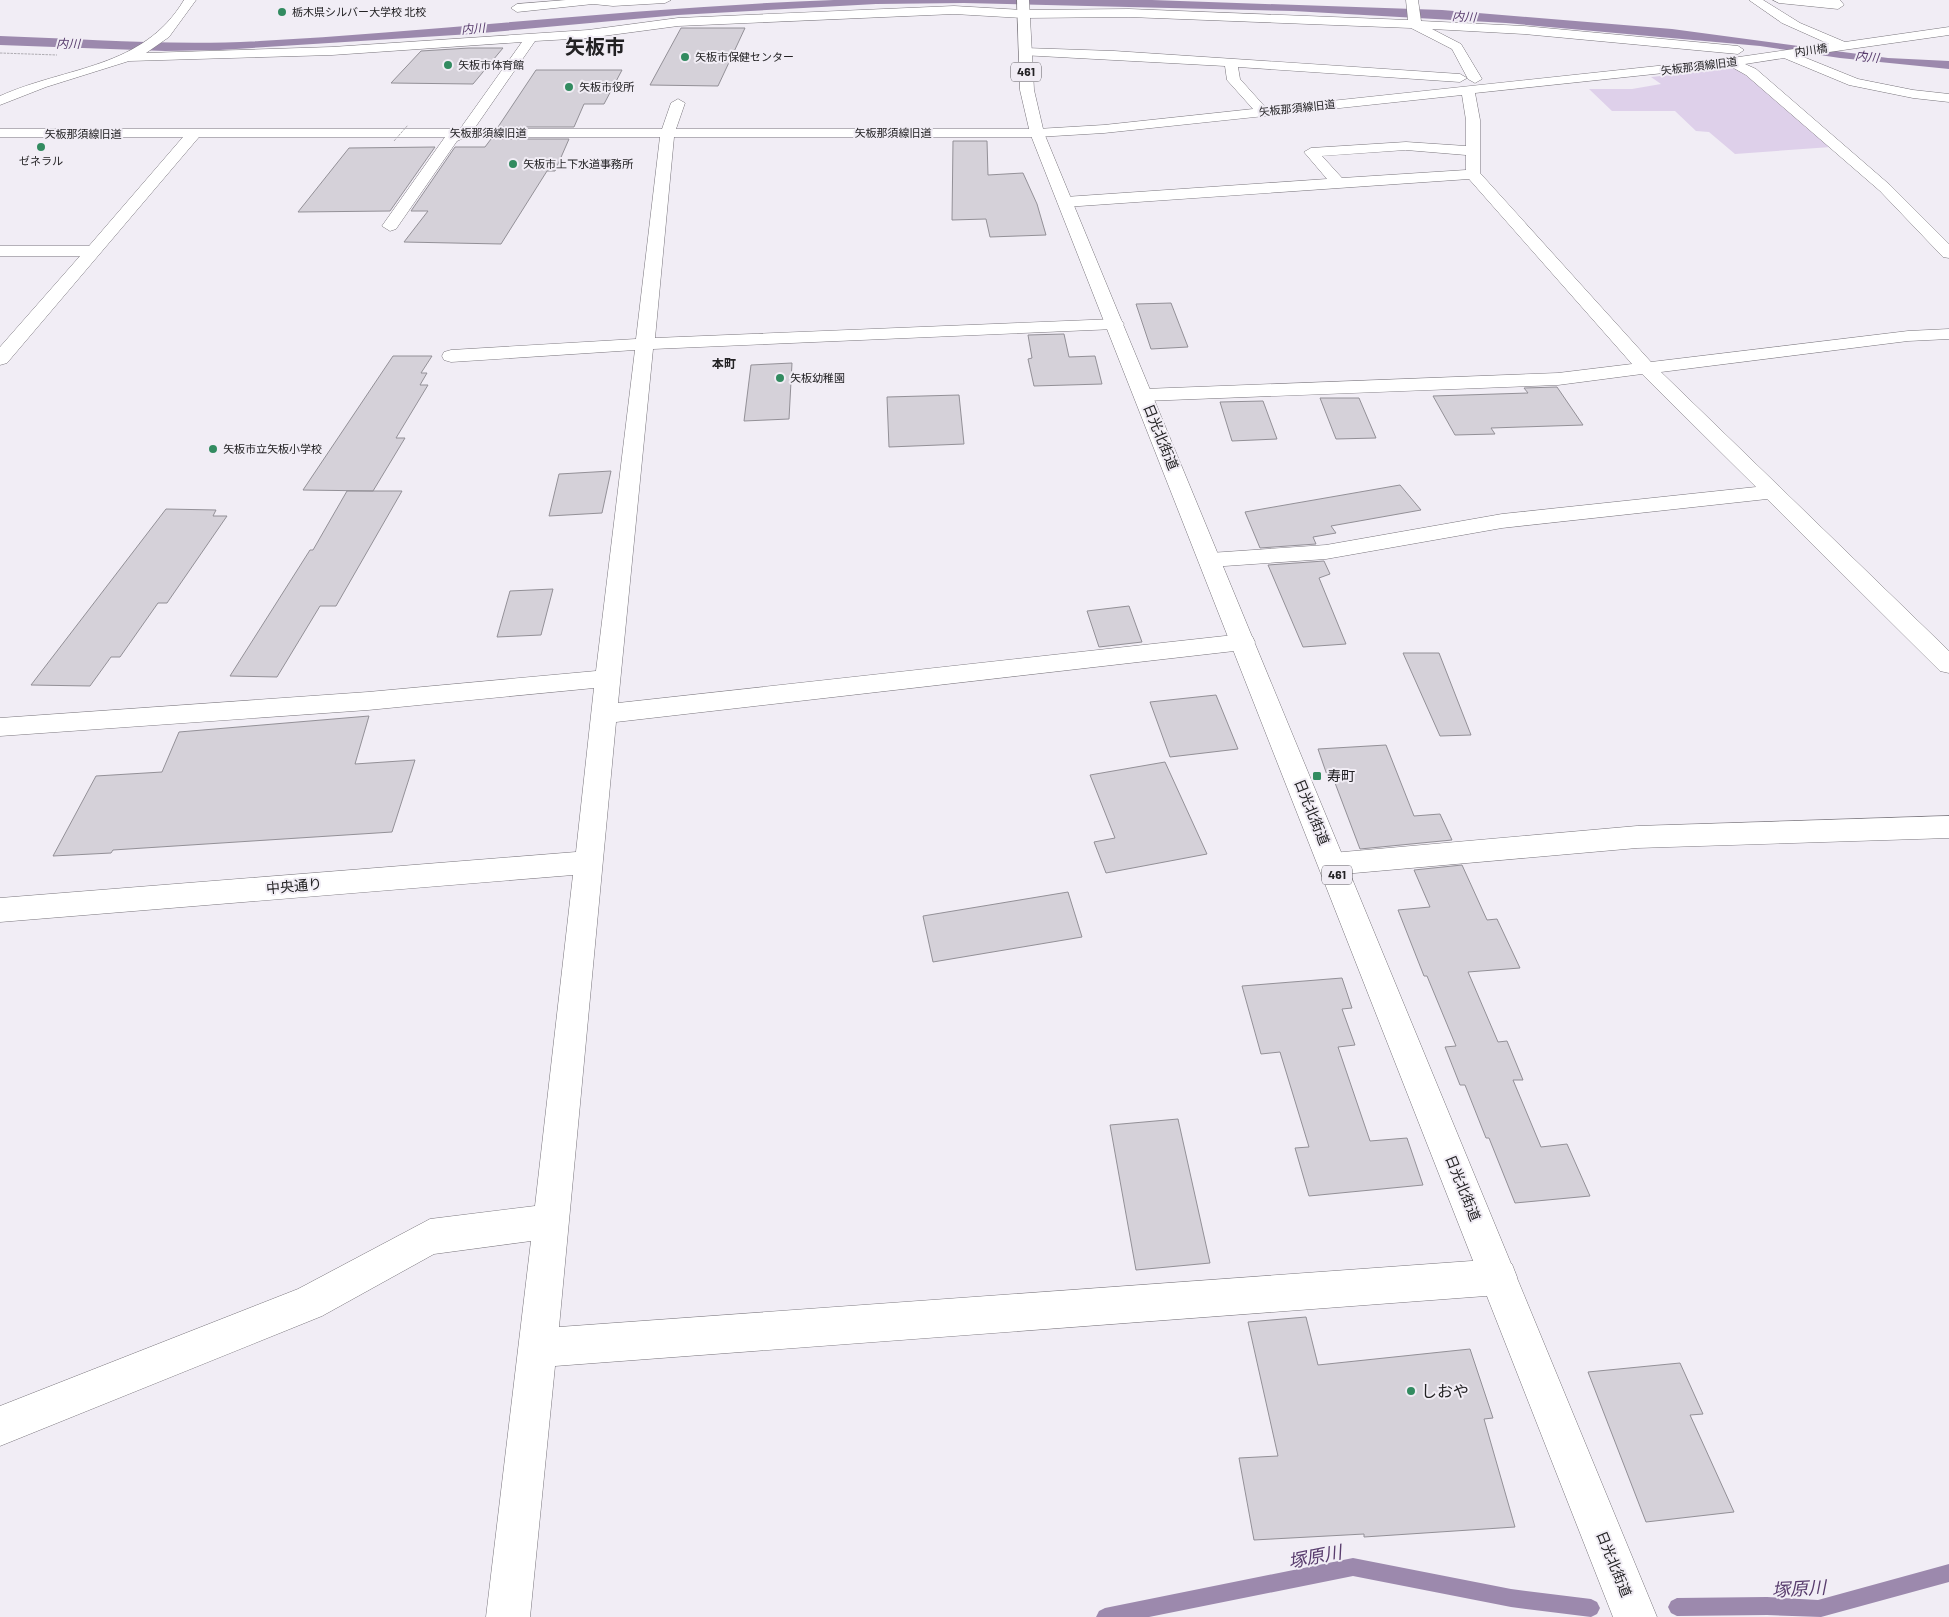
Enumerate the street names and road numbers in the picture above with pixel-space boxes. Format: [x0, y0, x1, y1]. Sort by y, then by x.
street label: 内川橋 [1794, 41, 1828, 58]
street label: 矢板那須線旧道 [1660, 54, 1738, 77]
road number: 461 [1011, 62, 1041, 82]
street label: 矢板那須線旧道 [1258, 97, 1336, 118]
street label: 矢板那須線旧道 [450, 126, 527, 139]
street label: 矢板那須線旧道 [855, 126, 932, 139]
street label: 矢板那須線旧道 [45, 127, 122, 140]
street label: 日光北街道 [1140, 401, 1182, 472]
street label: 日光北街道 [1291, 776, 1333, 847]
road number: 461 [1322, 866, 1352, 884]
street label: 中央通り [265, 875, 323, 896]
street label: 日光北街道 [1442, 1152, 1484, 1223]
street label: 日光北街道 [1593, 1528, 1635, 1599]

